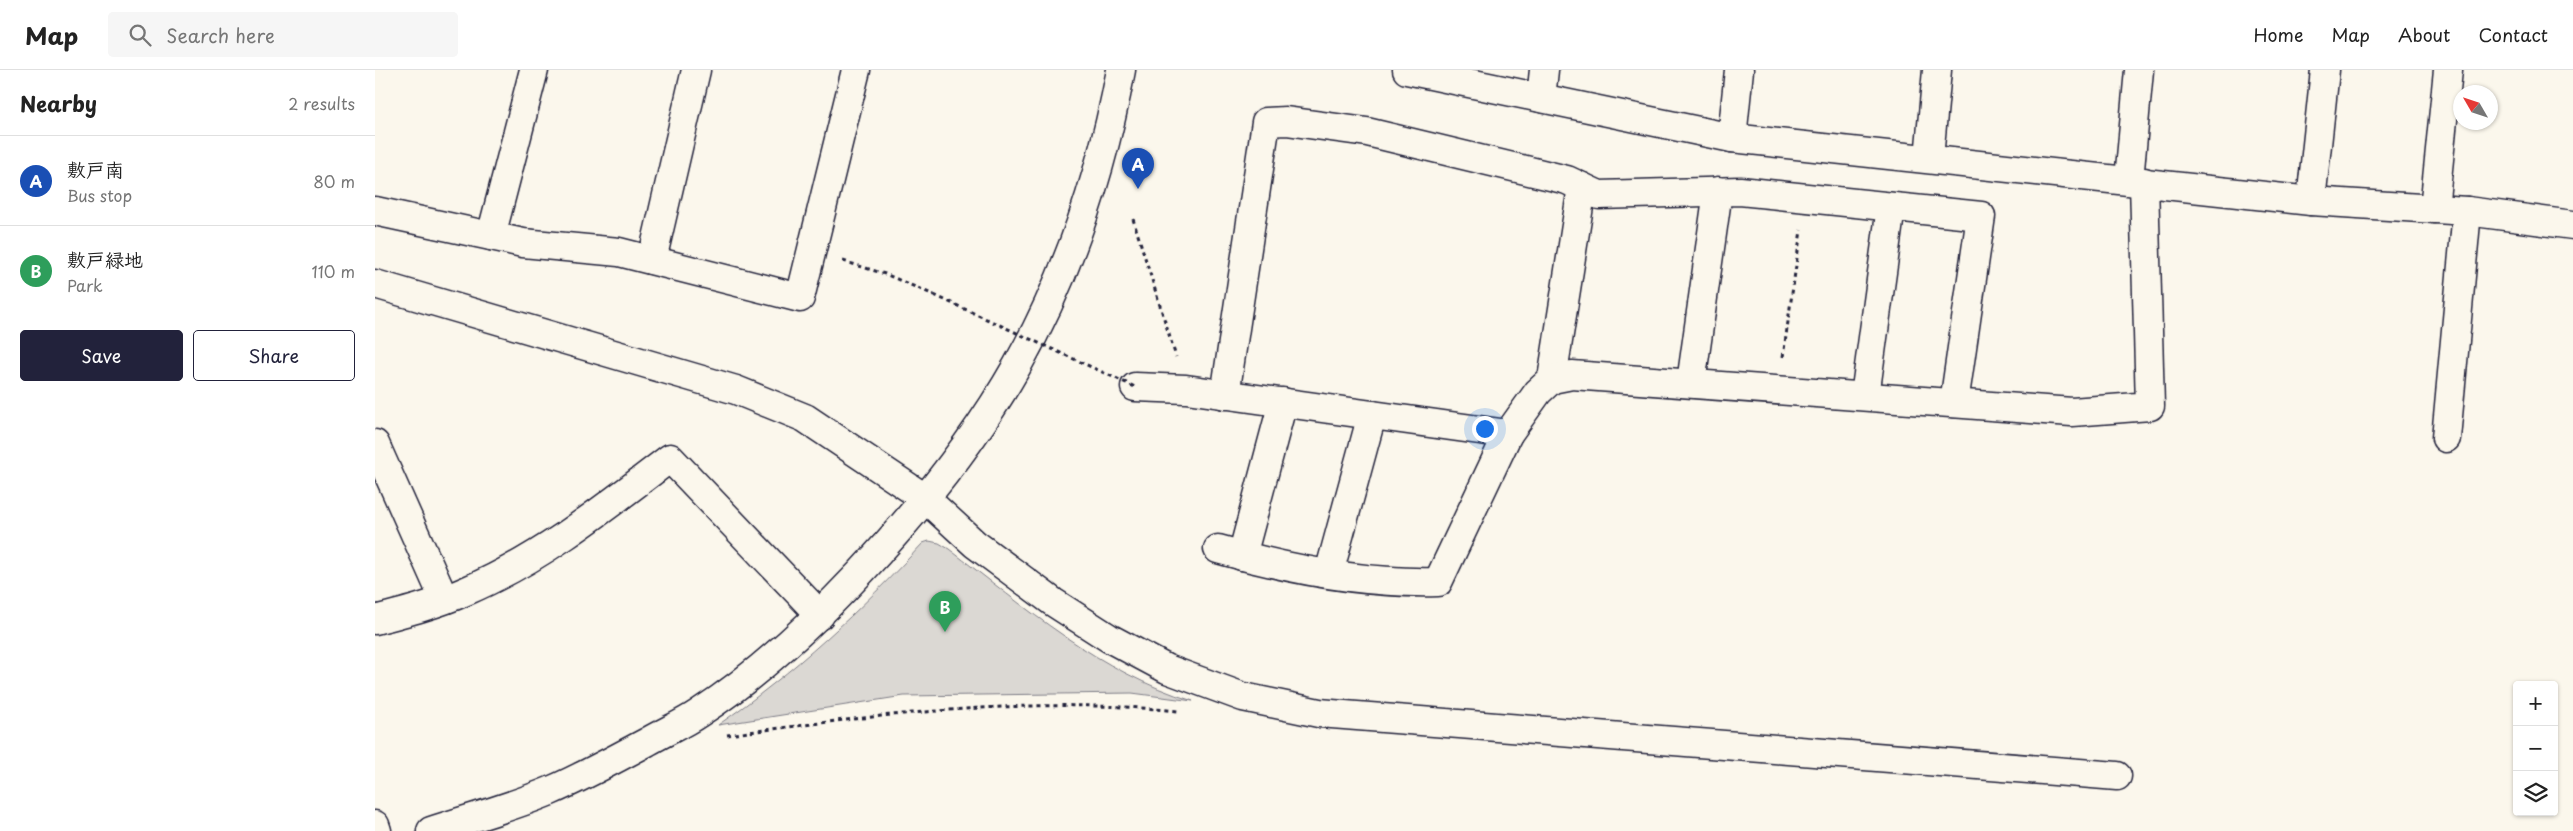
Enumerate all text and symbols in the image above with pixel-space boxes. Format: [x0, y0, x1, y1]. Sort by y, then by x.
search box [108, 12, 458, 57]
text: Map [25, 17, 78, 53]
icon: search [126, 21, 154, 49]
text: Search here [166, 21, 275, 49]
text: Home [2253, 21, 2303, 48]
text: Map [2331, 21, 2370, 48]
text: About [2398, 21, 2450, 48]
text: Contact [2478, 21, 2548, 48]
north arrow [2453, 85, 2498, 130]
text: Nearby [20, 87, 97, 119]
text: 2 results [288, 91, 355, 115]
pin: A [1122, 148, 1154, 189]
text: 敷戸南 [67, 155, 124, 183]
text: A [30, 169, 42, 193]
text: 80 m [313, 169, 355, 193]
text: Bus stop [67, 183, 132, 207]
text: 敷戸緑地 [67, 245, 143, 273]
text: B [31, 259, 41, 283]
text: 110 m [312, 259, 355, 283]
text: Park [67, 273, 103, 297]
button: Save [20, 330, 183, 381]
button: Share [193, 330, 355, 381]
your location [1472, 416, 1498, 442]
pin: B [929, 591, 961, 632]
map controls [2513, 681, 2558, 816]
button: + [2513, 681, 2558, 726]
button: − [2513, 726, 2558, 771]
button: layers [2513, 771, 2558, 816]

